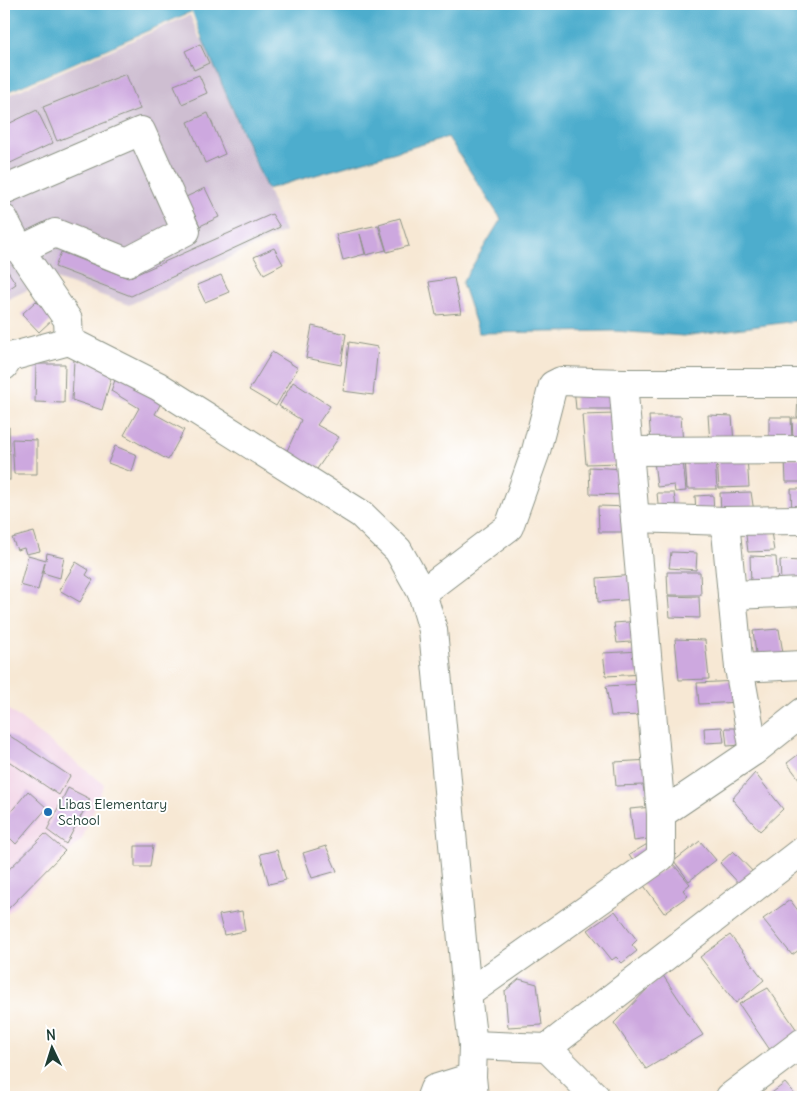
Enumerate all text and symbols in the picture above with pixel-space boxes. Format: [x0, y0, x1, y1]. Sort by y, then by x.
place label: Libas Elementary School [58, 795, 167, 829]
marker: Libas Elementary School [42, 806, 54, 818]
north arrow [28, 1024, 78, 1074]
text: N [46, 1026, 57, 1044]

